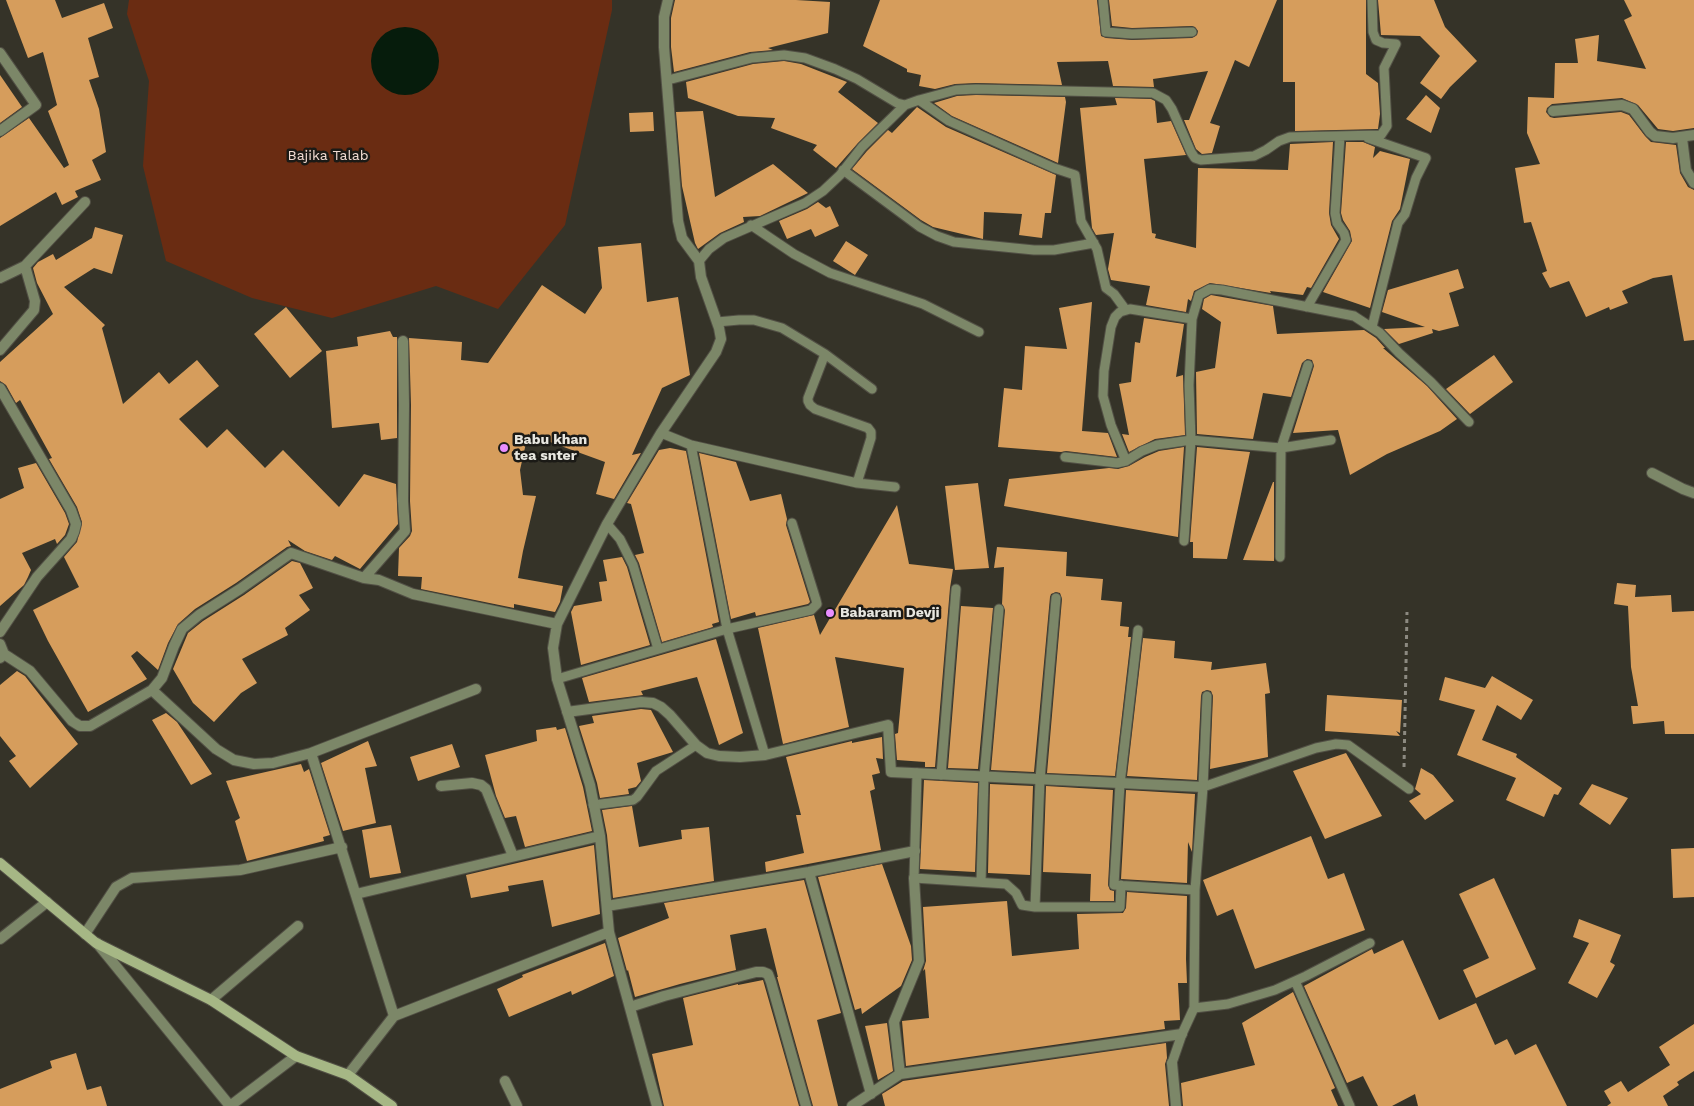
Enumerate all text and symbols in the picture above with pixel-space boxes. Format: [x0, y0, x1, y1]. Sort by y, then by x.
park label: Bajika Talab [288, 148, 368, 164]
place label: Babu khan tea snter [514, 432, 587, 464]
marker: Babu khan tea snter [498, 442, 510, 454]
place label: Babaram Devji [840, 605, 940, 621]
marker: Babaram Devji [824, 607, 836, 619]

